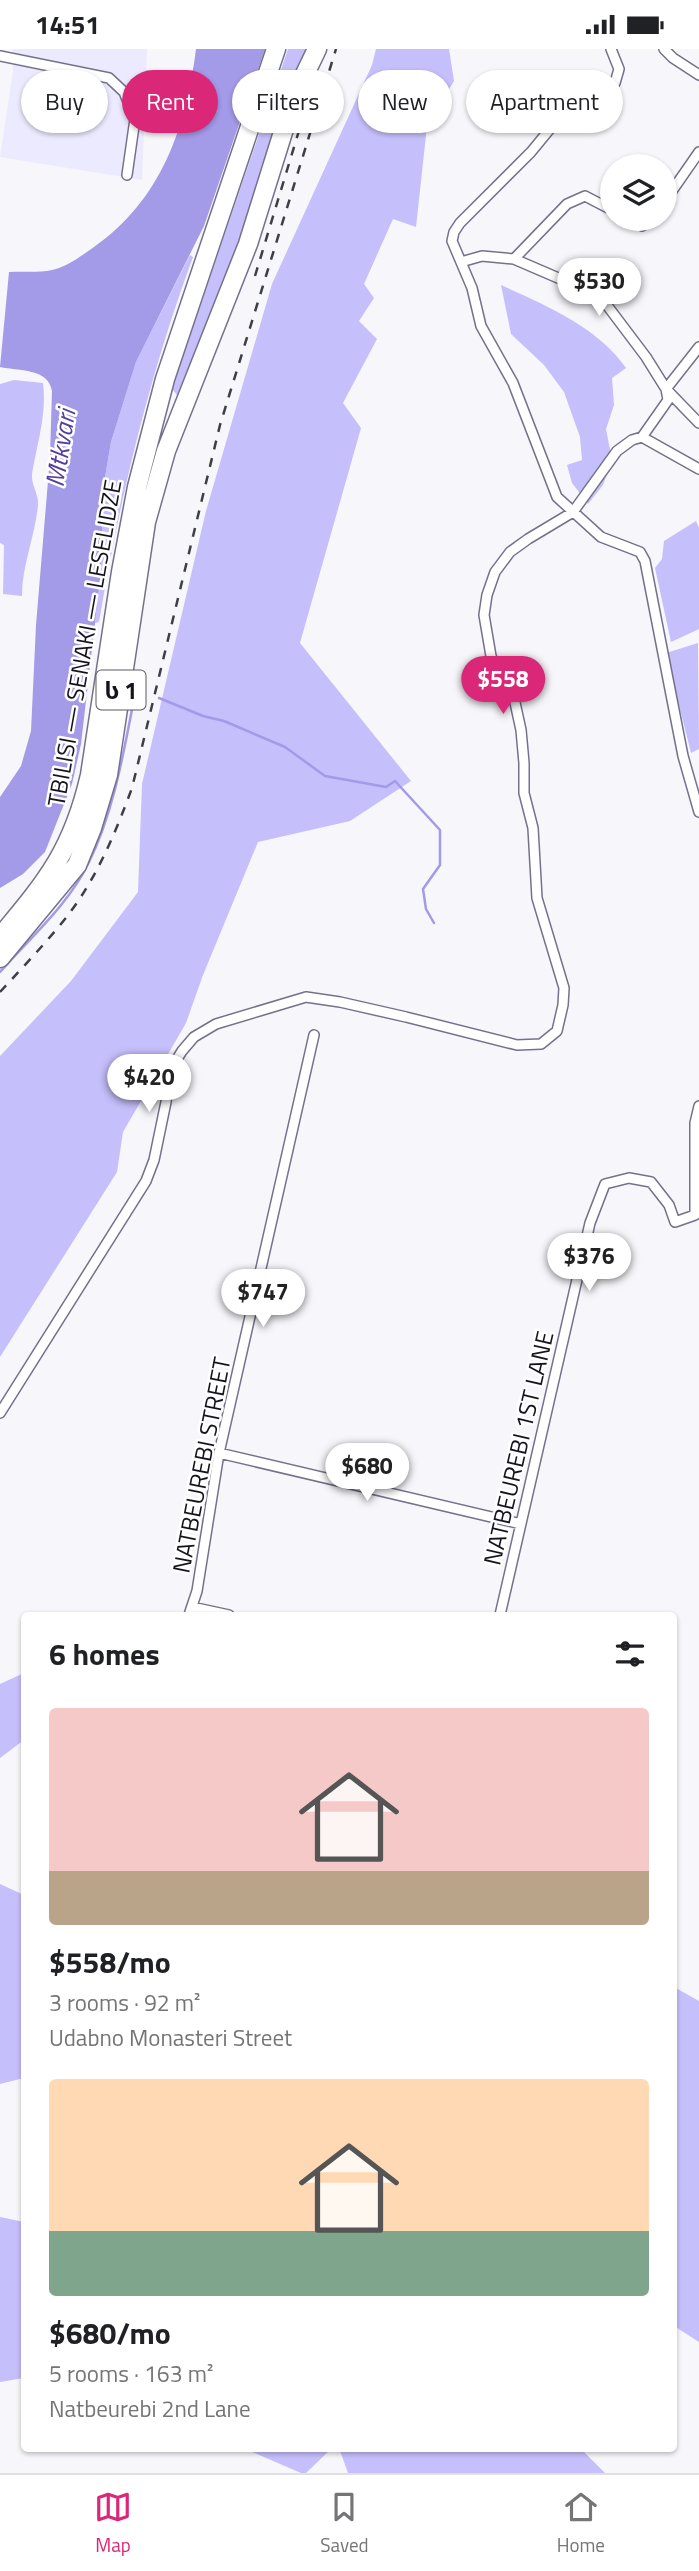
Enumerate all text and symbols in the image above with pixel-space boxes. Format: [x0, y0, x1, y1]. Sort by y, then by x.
text: 14:51 [35, 5, 100, 44]
chip: Buy [21, 70, 108, 133]
chip: Rent [122, 70, 218, 133]
chip: Filters [232, 70, 344, 133]
chip: New [358, 70, 452, 133]
chip: Apartment [466, 70, 623, 133]
map controls [600, 154, 677, 231]
button: layers [600, 154, 677, 231]
pin: $530 [558, 259, 640, 318]
text: $530 [573, 263, 625, 298]
water label: Mtkvari [35, 404, 86, 490]
street label: TBILISI — SENAKI — LESELIDZE [38, 477, 130, 809]
pin: $558 [462, 657, 544, 716]
text: $558 [477, 661, 529, 696]
road number: ს 1 [96, 671, 146, 709]
pin: $420 [108, 1055, 190, 1114]
text: $420 [123, 1059, 175, 1094]
pin: $376 [548, 1233, 630, 1293]
text: $376 [563, 1238, 615, 1273]
pin: $747 [222, 1269, 304, 1329]
text: $747 [237, 1274, 289, 1309]
street label: NATBEUREBI 1ST LANE [474, 1327, 562, 1569]
street label: NATBEUREBI STREET [162, 1354, 240, 1576]
pin: $680 [326, 1443, 408, 1503]
text: $680 [341, 1448, 393, 1483]
text: 6 homes [49, 1631, 160, 1677]
icon: filters [611, 1635, 649, 1673]
icon: home [286, 1754, 412, 1880]
text: $558/mo [49, 1939, 171, 1985]
text: 3 rooms · 92 m² [49, 1985, 200, 2020]
text: Udabno Monasteri Street [49, 2020, 292, 2055]
icon: home [286, 2125, 412, 2251]
text: $680/mo [49, 2310, 171, 2356]
text: 5 rooms · 163 m² [49, 2356, 213, 2391]
text: Natbeurebi 2nd Lane [49, 2391, 251, 2426]
tab: Map [94, 2488, 132, 2559]
tab: Saved [320, 2488, 369, 2559]
tab: Home [557, 2488, 605, 2559]

